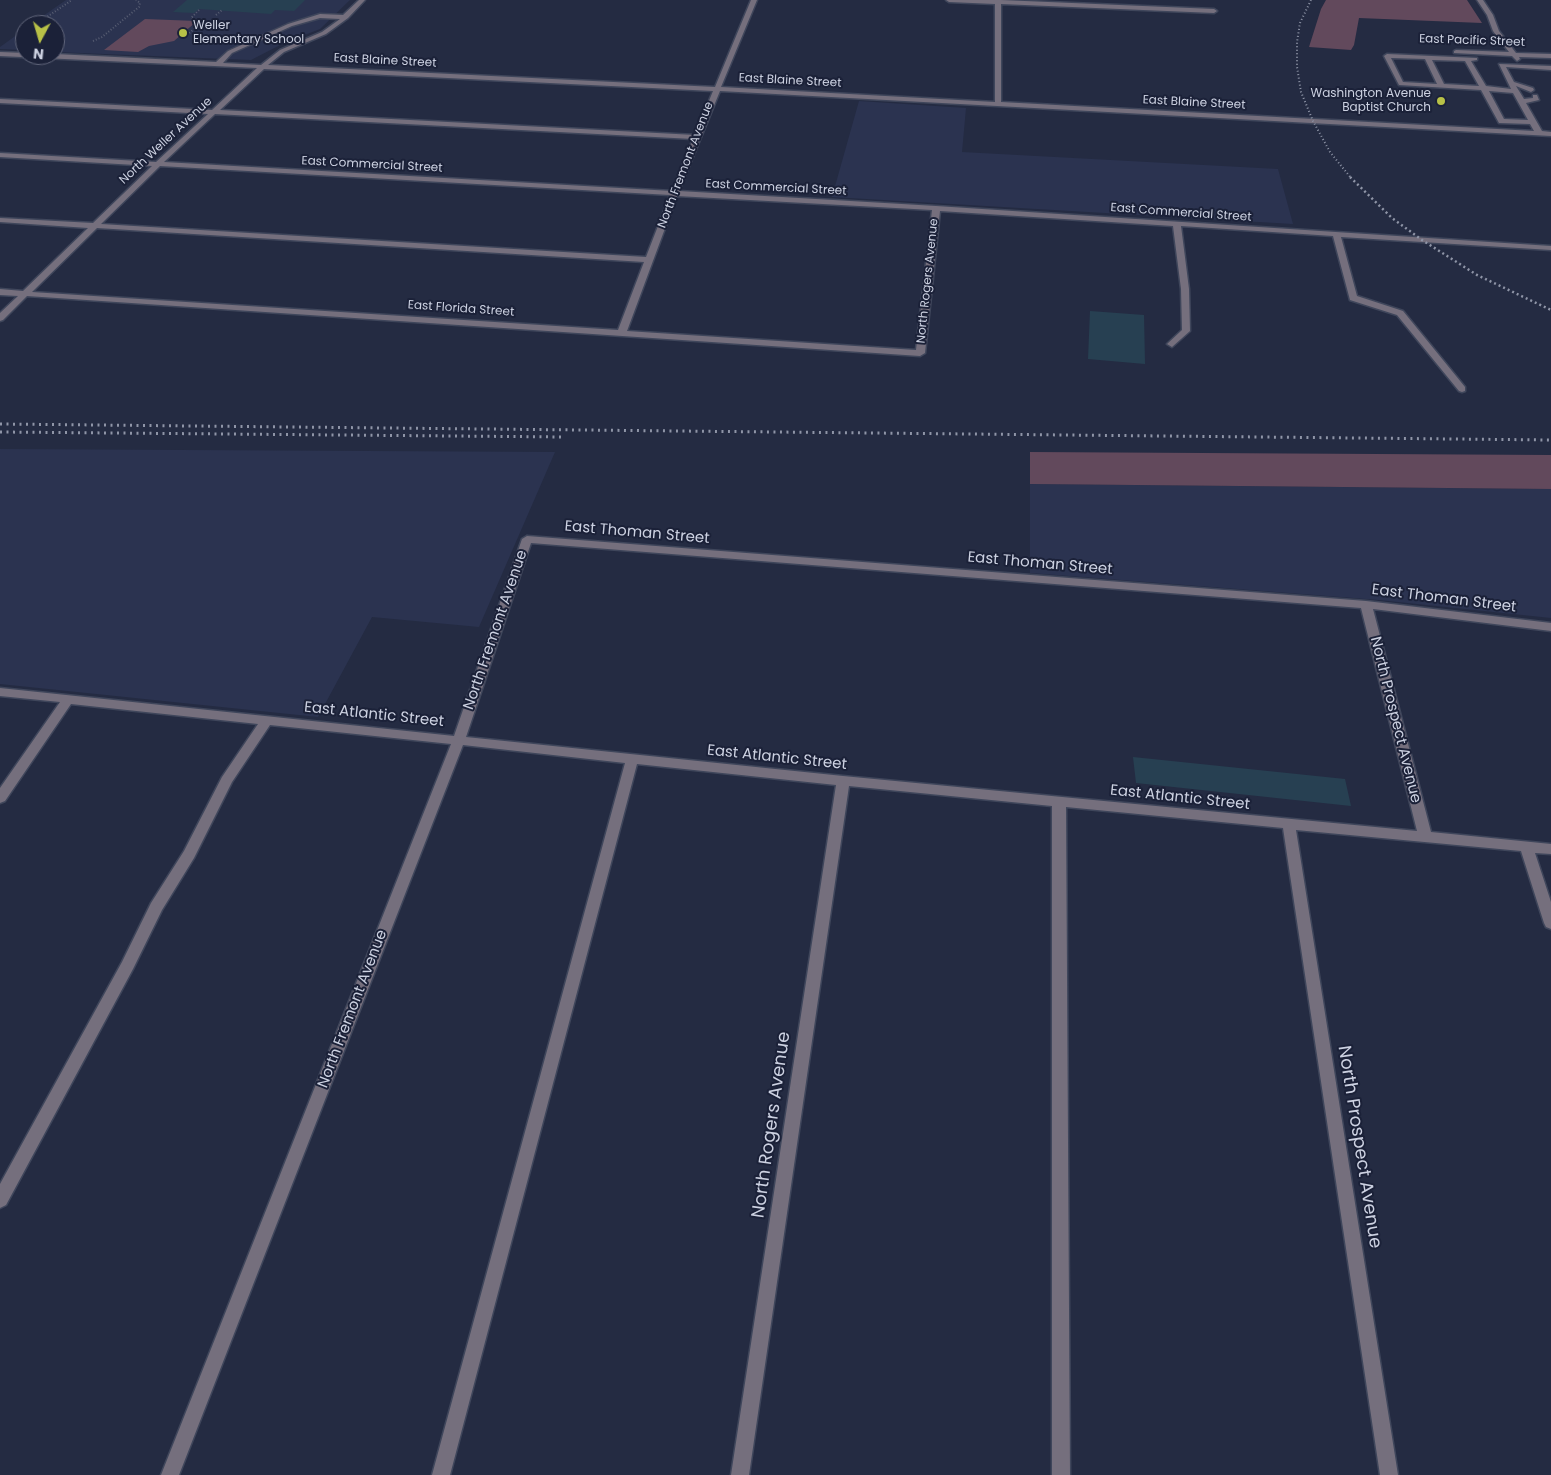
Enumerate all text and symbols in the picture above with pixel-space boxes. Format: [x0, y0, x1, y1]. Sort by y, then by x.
north arrow [15, 15, 65, 65]
place label: Weller Elementary School [193, 19, 304, 47]
marker: Weller Elementary School [177, 27, 189, 39]
street label: East Pacific Street [1419, 32, 1525, 50]
text: N [32, 43, 45, 64]
street label: East Blaine Street [333, 51, 437, 71]
street label: East Blaine Street [738, 71, 842, 91]
place label: Washington Avenue Baptist Church [1310, 87, 1431, 115]
street label: East Blaine Street [1142, 93, 1246, 113]
street label: North Weller Avenue [117, 94, 215, 188]
marker: Washington Avenue Baptist Church [1435, 95, 1447, 107]
street label: North Fremont Avenue [655, 100, 717, 230]
street label: East Commercial Street [301, 154, 443, 176]
street label: East Commercial Street [705, 177, 847, 199]
street label: East Commercial Street [1110, 201, 1252, 225]
street label: North Rogers Avenue [914, 218, 942, 344]
street label: East Florida Street [407, 298, 515, 320]
street label: East Thoman Street [564, 518, 710, 548]
street label: North Fremont Avenue [460, 548, 532, 712]
street label: East Thoman Street [967, 549, 1113, 579]
street label: East Thoman Street [1371, 581, 1517, 617]
street label: North Prospect Avenue [1366, 635, 1424, 805]
street label: East Atlantic Street [303, 699, 445, 731]
street label: East Atlantic Street [706, 742, 848, 774]
street label: East Atlantic Street [1109, 782, 1251, 814]
street label: North Fremont Avenue [315, 927, 391, 1091]
street label: North Rogers Avenue [748, 1030, 796, 1220]
street label: North Prospect Avenue [1332, 1044, 1386, 1250]

